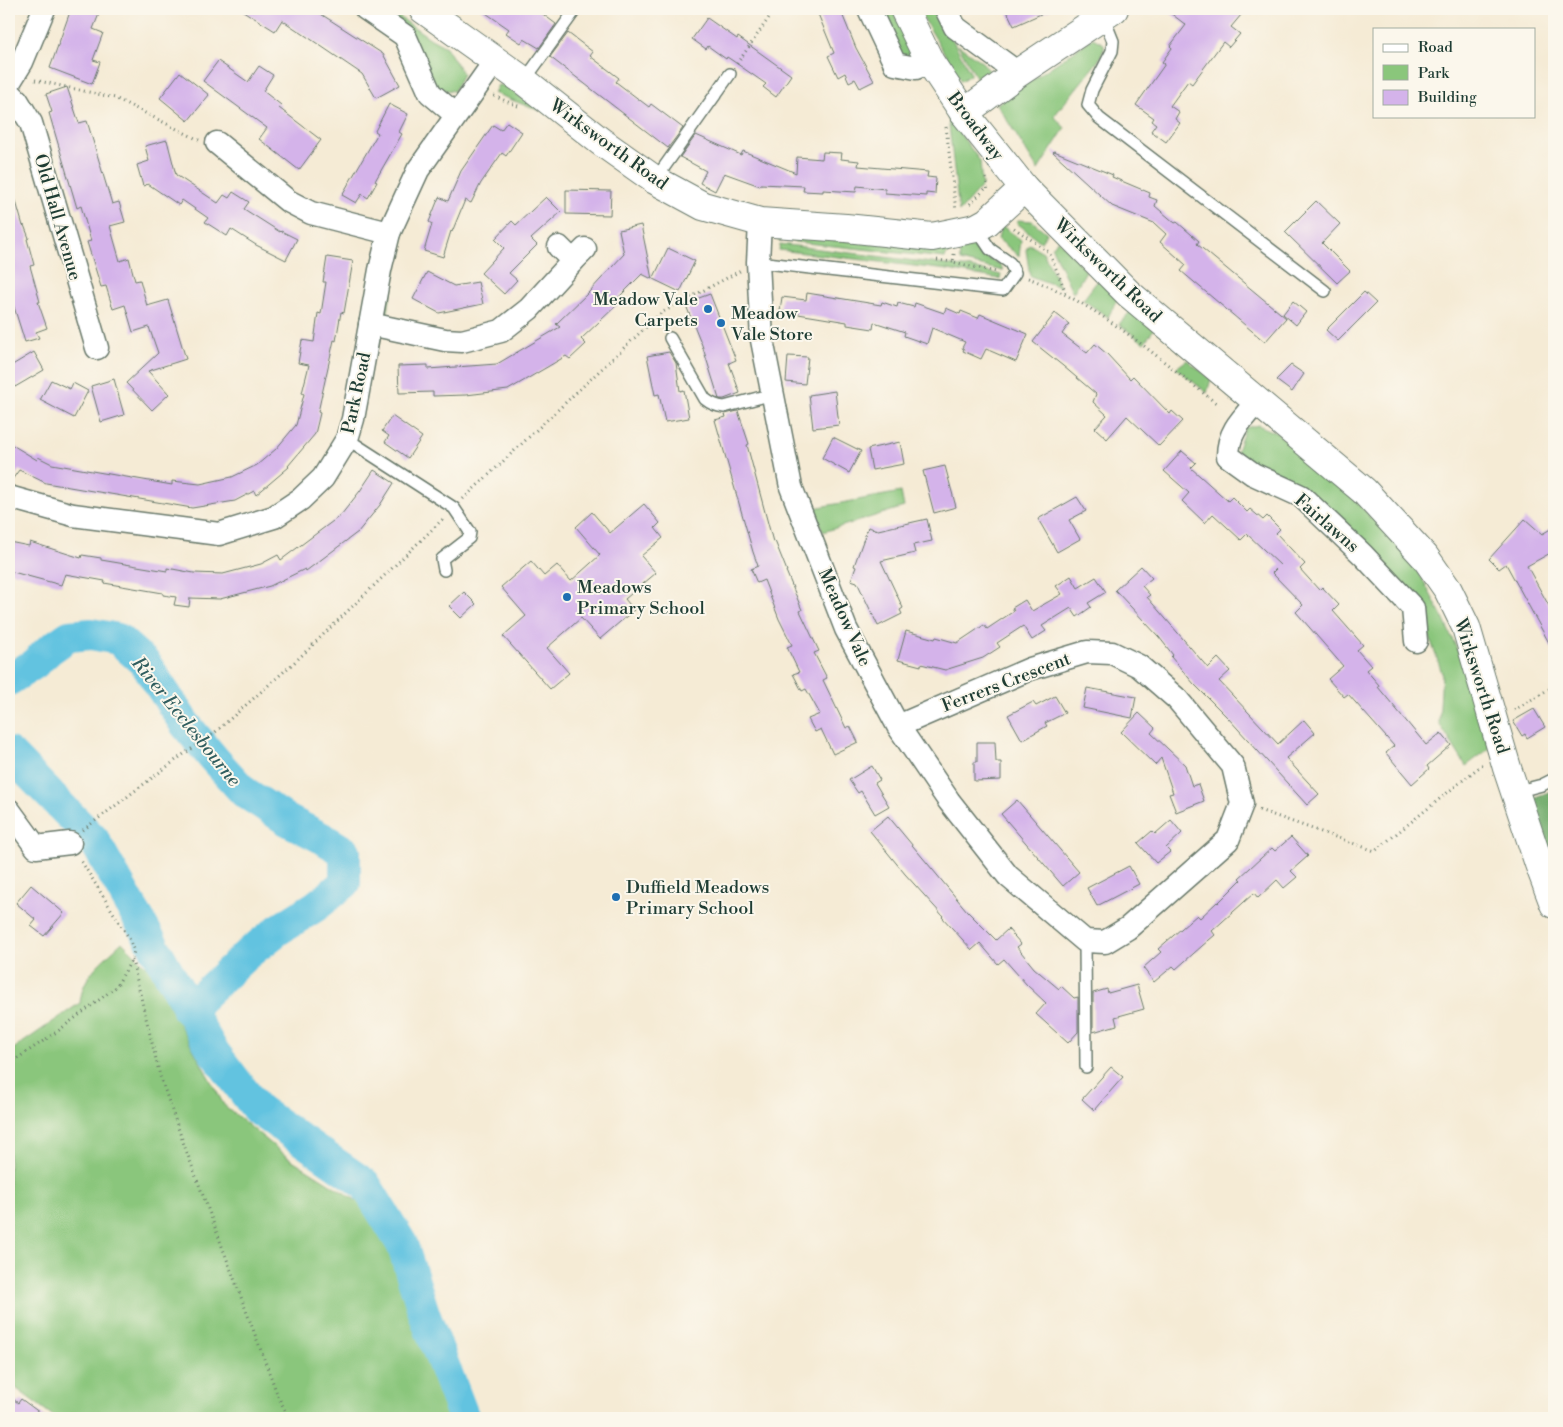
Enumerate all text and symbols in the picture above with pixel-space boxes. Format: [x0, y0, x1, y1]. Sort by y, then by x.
legend [1373, 28, 1536, 118]
text: Road [1418, 38, 1453, 57]
text: Park [1418, 64, 1450, 83]
street label: Broadway [942, 87, 1009, 165]
text: Building [1417, 88, 1477, 107]
street label: Wirksworth Road [544, 93, 673, 196]
street label: Old Hall Avenue [28, 151, 87, 283]
street label: Wirksworth Road [1048, 212, 1167, 328]
place label: Meadow Vale Carpets [593, 288, 698, 332]
place label: Meadow Vale Store [730, 302, 813, 346]
marker: Meadow Vale Carpets [702, 303, 714, 315]
marker: Meadow Vale Store [715, 317, 727, 329]
street label: Park Road [337, 349, 377, 436]
street label: Fairlawns [1289, 489, 1364, 558]
street label: Meadow Vale [813, 565, 876, 670]
place label: Meadows Primary School [577, 576, 705, 620]
marker: Meadows Primary School [561, 591, 573, 603]
street label: Wirksworth Road [1449, 615, 1514, 757]
street label: Ferrers Crescent [938, 647, 1074, 718]
water label: River Ecclesbourne [126, 651, 246, 792]
place label: Duffield Meadows Primary School [626, 876, 770, 920]
marker: Duffield Meadows Primary School [610, 891, 622, 903]

